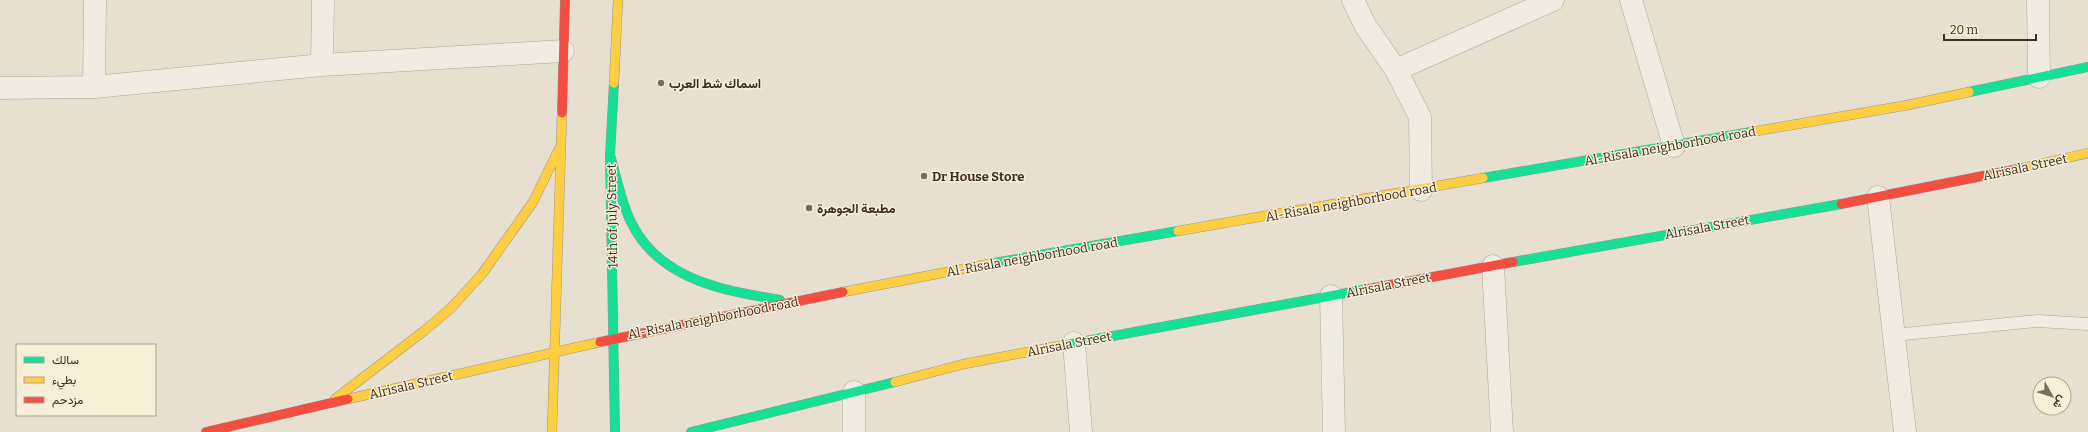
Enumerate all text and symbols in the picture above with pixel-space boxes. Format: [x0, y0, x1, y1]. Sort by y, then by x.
scale bar [1944, 16, 2036, 42]
text: 20 m [1950, 23, 1979, 37]
place label: اسماك شط العرب [669, 76, 761, 92]
marker: اسماك شط العرب [656, 78, 666, 88]
street label: Al-Risala neighborhood road [1583, 123, 1757, 168]
street label: Alrisala Street [1982, 151, 2069, 183]
street label: 14th of July Street [604, 163, 620, 268]
place label: Dr House Store [932, 169, 1024, 184]
marker: Dr House Store [919, 171, 929, 181]
street label: Al-Risala neighborhood road [1264, 179, 1438, 224]
place label: مطبعة الجوهرة [817, 201, 896, 217]
marker: مطبعة الجوهرة [804, 203, 814, 213]
street label: Alrisala Street [1664, 212, 1751, 242]
street label: Al-Risala neighborhood road [945, 234, 1119, 279]
street label: Alrisala Street [1345, 269, 1432, 301]
street label: Al-Risala neighborhood road [626, 294, 800, 342]
street label: Alrisala Street [1026, 328, 1113, 360]
legend [16, 344, 156, 416]
text: سالك [52, 353, 79, 367]
street label: Alrisala Street [368, 368, 455, 402]
text: بطيء [52, 373, 76, 390]
north arrow [2032, 376, 2072, 416]
text: مزدحم [52, 393, 83, 408]
text: ش [2050, 393, 2069, 411]

